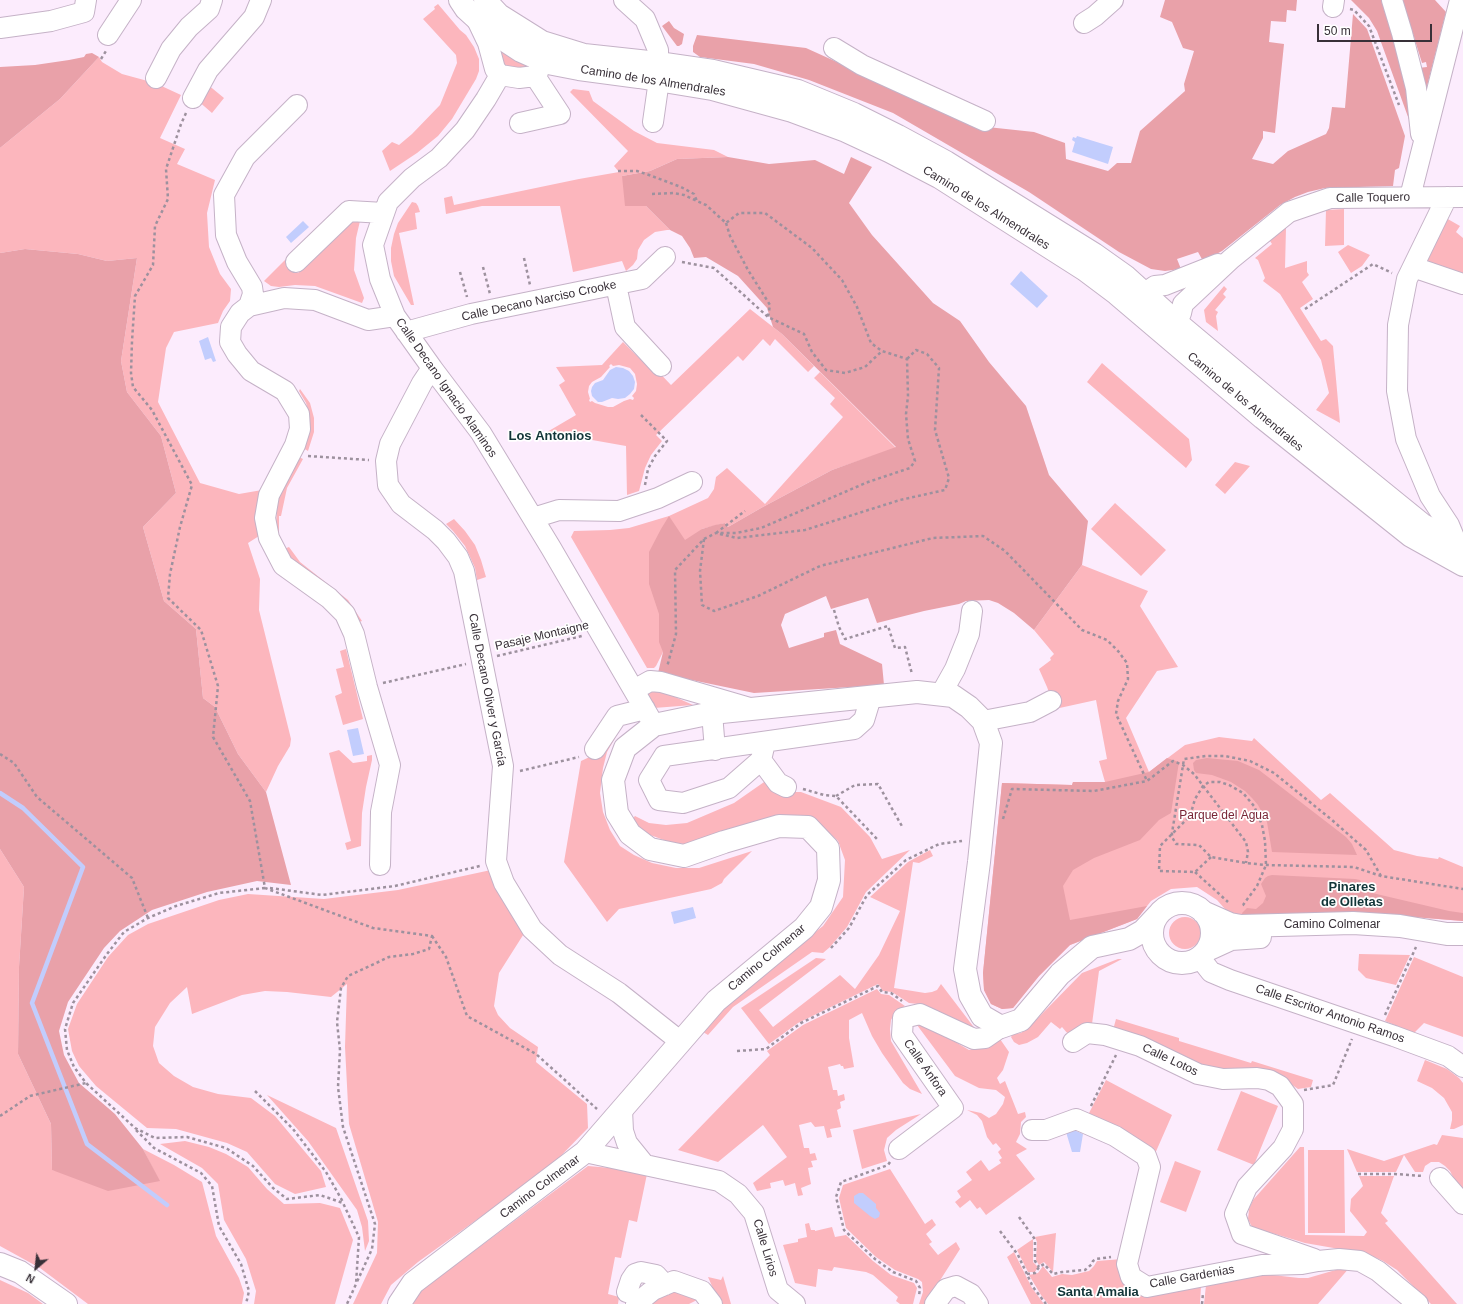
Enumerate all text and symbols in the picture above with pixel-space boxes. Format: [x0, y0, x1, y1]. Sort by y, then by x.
scale bar [1319, 16, 1434, 42]
text: 50 m [1324, 24, 1351, 38]
street label: Camino de los Almendrales [579, 62, 727, 100]
street label: Camino de los Almendrales [920, 163, 1052, 253]
street label: Calle Toquero [1336, 190, 1410, 206]
street label: Calle Decano Narciso Crooke [460, 278, 618, 324]
street label: Calle Decano Ignacio Alaminos [392, 316, 500, 460]
street label: Camino de los Almendrales [1184, 349, 1306, 455]
district label: Los Antonios [508, 428, 592, 444]
street label: Calle Decano Oliver y García [465, 612, 509, 768]
street label: Pasaje Montaigne [494, 618, 590, 654]
park label: Parque del Agua [1179, 809, 1269, 823]
district label: Pinares de Olletas [1321, 879, 1383, 910]
street label: Camino Colmenar [1284, 918, 1380, 932]
street label: Camino Colmenar [725, 921, 809, 995]
street label: Calle Escritor Antonio Ramos [1254, 982, 1406, 1046]
street label: Calle Ánfora [900, 1037, 950, 1099]
street label: Calle Lotos [1140, 1041, 1200, 1079]
street label: Camino Colmenar [497, 1152, 583, 1222]
street label: Calle Lirios [749, 1218, 781, 1278]
north arrow [16, 1248, 56, 1288]
street label: Calle Gardenias [1148, 1262, 1236, 1292]
text: N [24, 1271, 37, 1286]
district label: Santa Amalia [1057, 1284, 1139, 1300]

